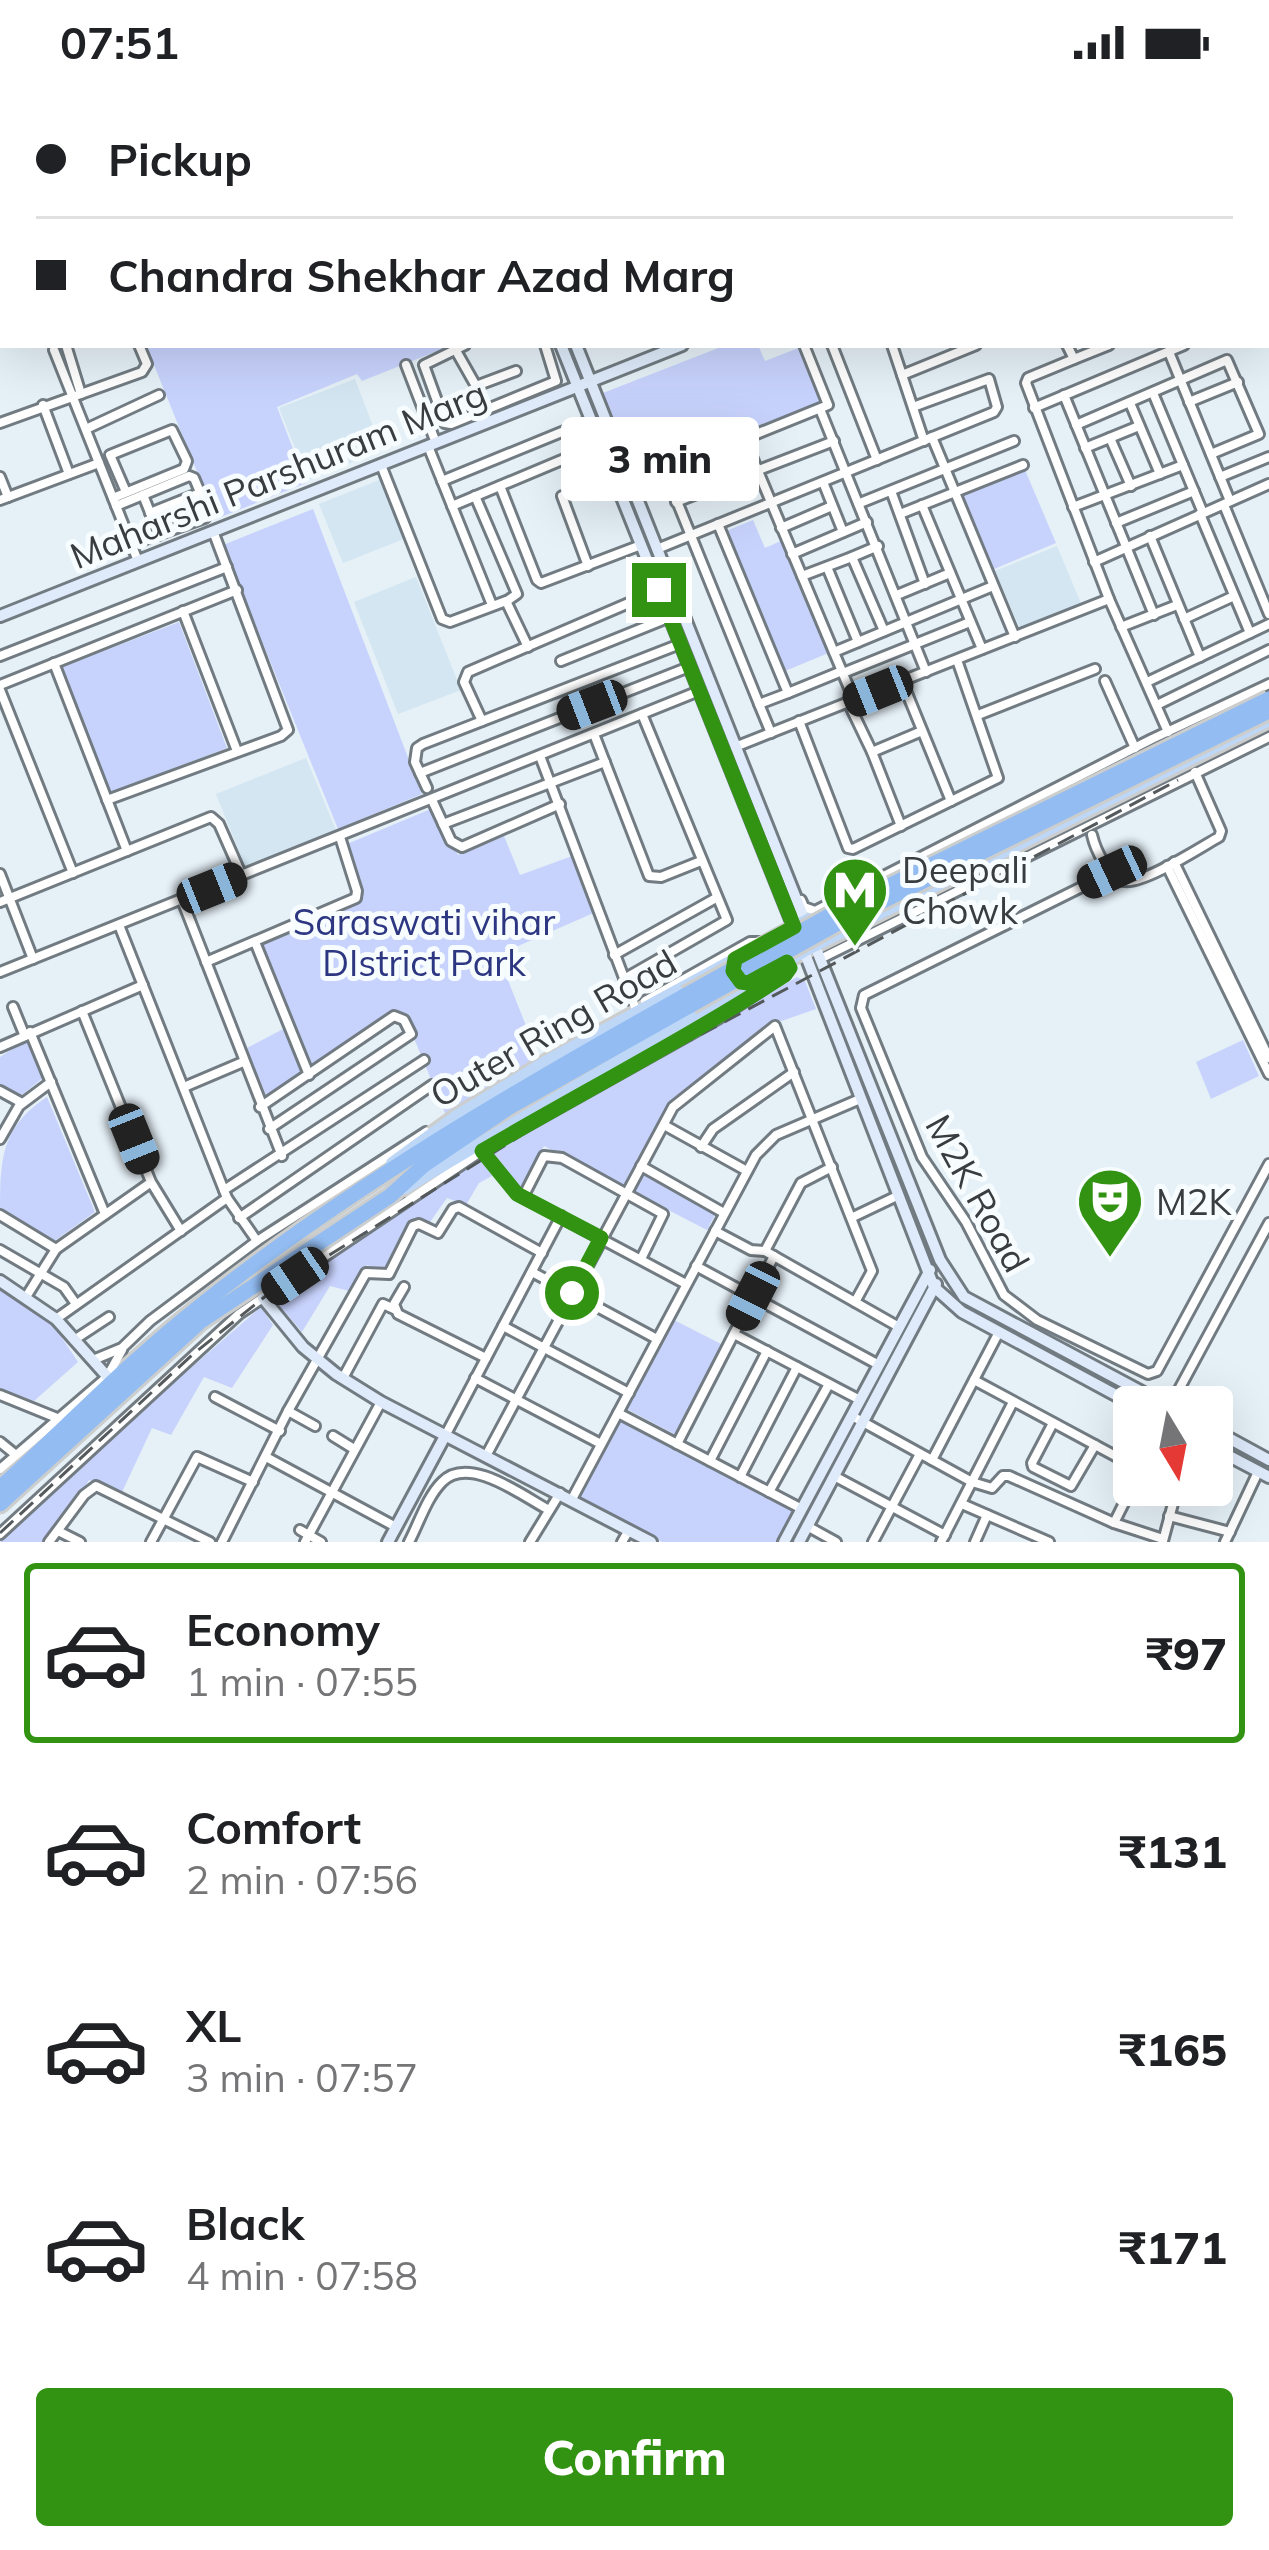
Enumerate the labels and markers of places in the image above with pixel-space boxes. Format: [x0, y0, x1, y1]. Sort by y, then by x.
place label: Deepali Chowk [902, 847, 1028, 933]
metro station icon: Deepali Chowk [820, 855, 890, 949]
theatre icon: M2K [1075, 1166, 1145, 1260]
place label: M2K [1156, 1179, 1232, 1224]

